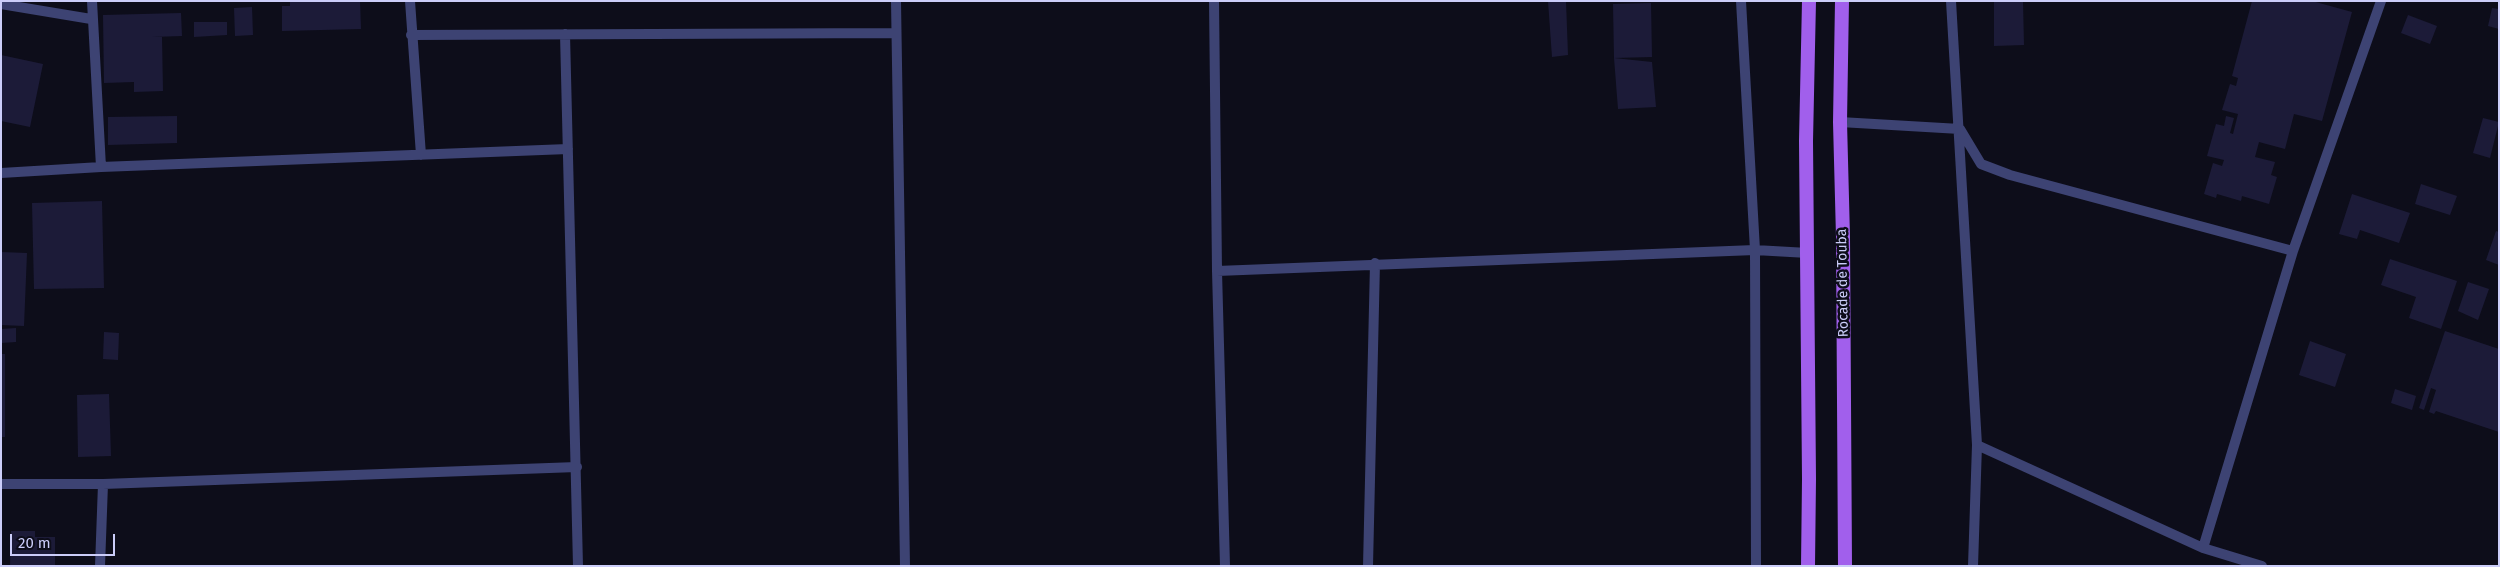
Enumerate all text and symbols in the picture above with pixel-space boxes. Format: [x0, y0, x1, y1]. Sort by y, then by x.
street label: Rocade de Touba [1834, 229, 1852, 337]
scale bar [12, 524, 118, 556]
text: 20 m [18, 534, 51, 552]

